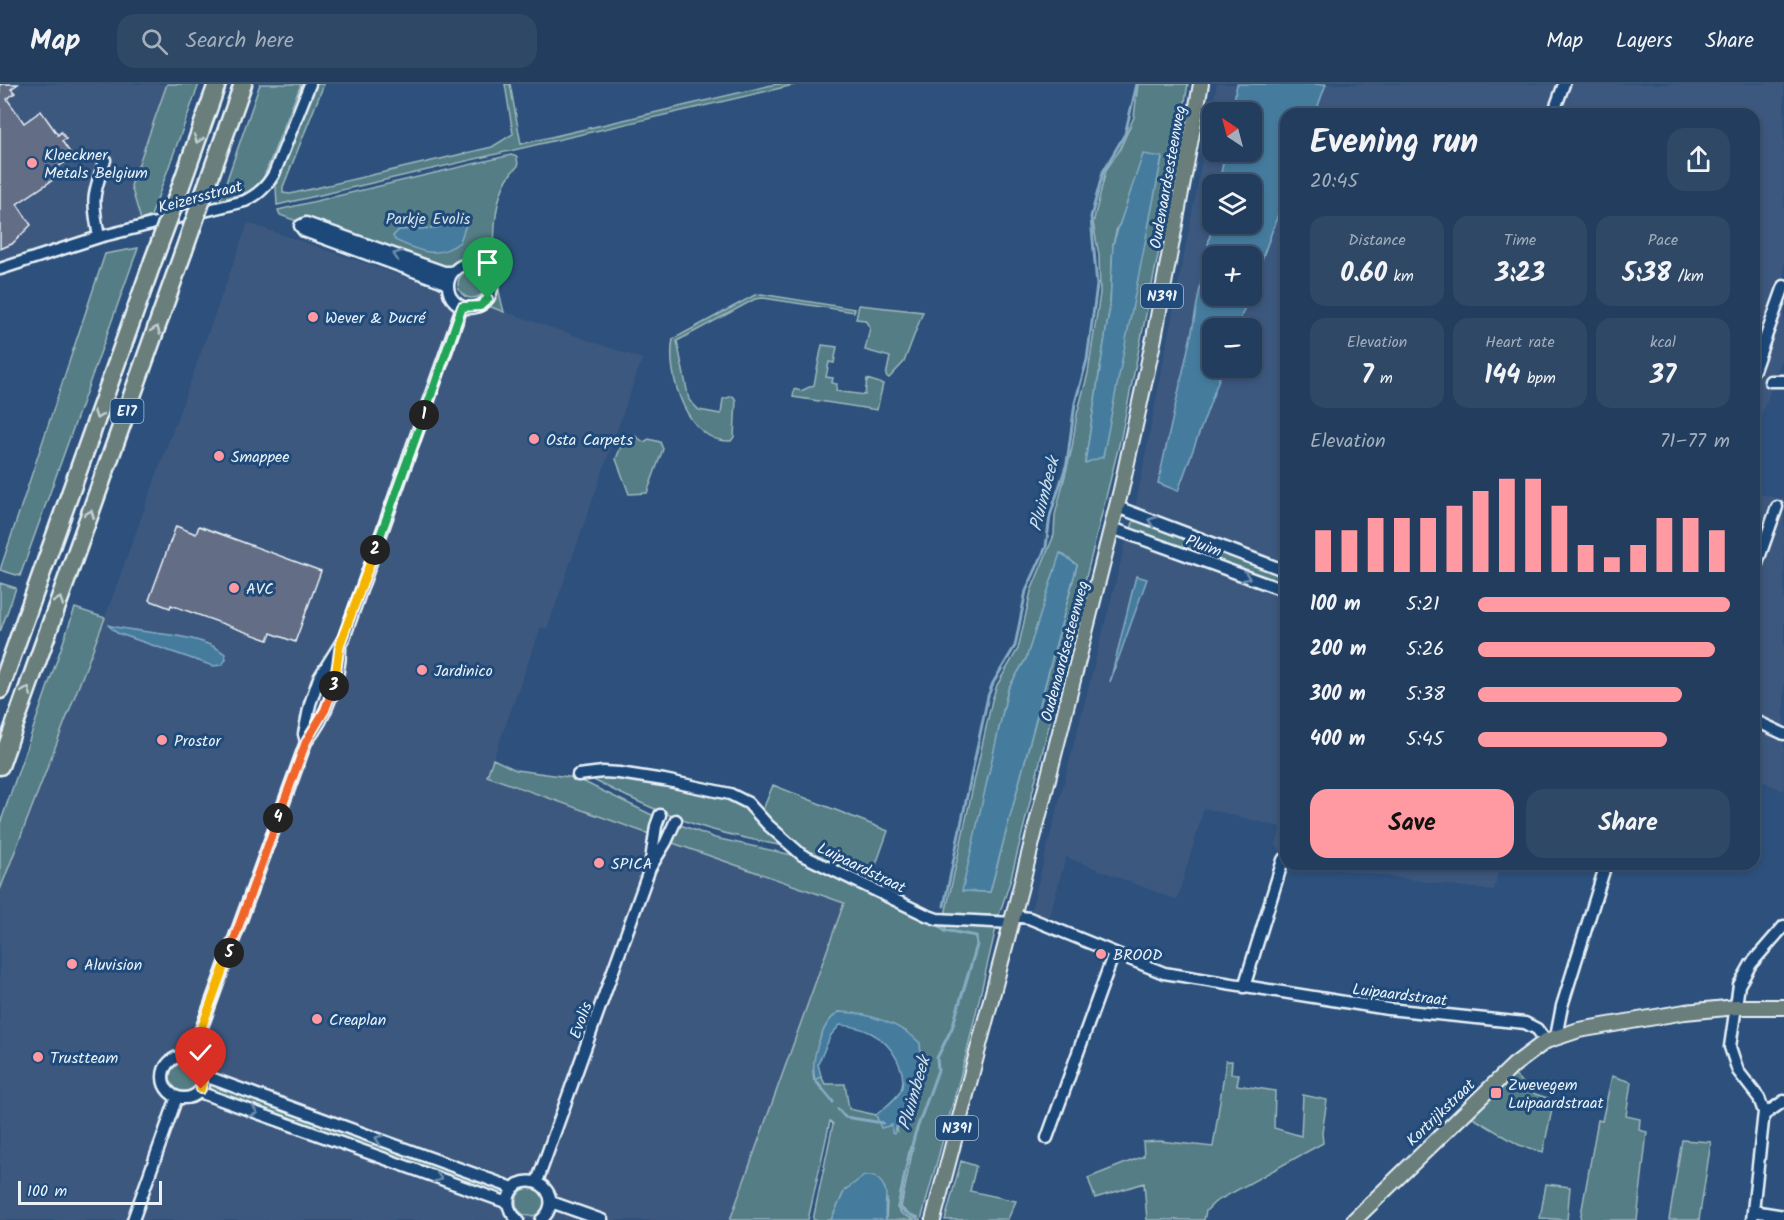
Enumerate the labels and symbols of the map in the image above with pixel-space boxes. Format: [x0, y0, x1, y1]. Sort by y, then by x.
north arrow [1202, 102, 1262, 162]
street label: Oudenaardsesteenweg [1144, 104, 1193, 251]
one-way arrow [192, 133, 205, 144]
place label: Kloeckner Metals Belgium [44, 143, 148, 186]
marker: Kloeckner Metals Belgium [25, 156, 39, 170]
street label: Keizersstraat [155, 174, 246, 221]
park label: Parkje Evolis [386, 207, 470, 232]
pin [462, 237, 513, 299]
one-way arrow [392, 250, 403, 263]
road number: N391 [1141, 284, 1183, 308]
place label: Wever & Ducré [325, 306, 426, 331]
marker: Wever & Ducré [306, 310, 320, 324]
one-way arrow [148, 326, 161, 336]
road number: E17 [110, 399, 144, 423]
pin: 1 [409, 400, 439, 430]
one-way arrow [92, 409, 105, 420]
place label: Osta Carpets [546, 428, 633, 453]
marker: Osta Carpets [527, 432, 541, 446]
place label: Smappee [231, 445, 289, 470]
marker: Smappee [212, 449, 226, 463]
water label: Pluimbeek [1022, 452, 1069, 535]
one-way arrow [83, 509, 95, 520]
one-way arrow [1147, 515, 1158, 528]
street label: Pluim [1182, 528, 1225, 565]
pin: 2 [360, 535, 390, 565]
one-way arrow [1240, 569, 1251, 582]
place label: AVC [246, 577, 274, 602]
street label: Oudenaardsesteenweg [1035, 578, 1096, 725]
marker: AVC [227, 581, 241, 595]
one-way arrow [51, 596, 64, 607]
place label: Jardinico [434, 659, 493, 684]
marker: Jardinico [415, 663, 429, 677]
pin: 3 [319, 671, 349, 701]
one-way arrow [19, 686, 32, 697]
place label: Prostor [174, 729, 222, 754]
marker: Prostor [155, 733, 169, 747]
pin: 4 [263, 803, 293, 833]
street label: Luipaardstraat [813, 836, 911, 901]
place label: SPICA [611, 852, 653, 877]
marker: SPICA [592, 856, 606, 870]
pin: 5 [214, 938, 244, 968]
place label: BROOD [1113, 943, 1162, 968]
marker: BROOD [1094, 947, 1108, 961]
place label: Aluvision [84, 953, 142, 978]
marker: Aluvision [65, 957, 79, 971]
street label: Luipaardstraat [1351, 977, 1450, 1014]
street label: Evolis [563, 998, 600, 1043]
place label: Creaplan [329, 1008, 386, 1033]
marker: Creaplan [310, 1012, 324, 1026]
pin [175, 1027, 226, 1089]
place label: Trustteam [50, 1046, 118, 1071]
marker: Trustteam [31, 1050, 45, 1064]
water label: Pluimbeek [891, 1051, 940, 1134]
street label: Kortrijkstraat [1401, 1073, 1482, 1153]
place label: Zwevegem Luipaardstraat [1508, 1073, 1604, 1116]
marker: Zwevegem Luipaardstraat [1489, 1086, 1503, 1100]
one-way arrow [248, 1104, 259, 1117]
road number: N391 [936, 1116, 978, 1140]
one-way arrow [374, 1134, 385, 1147]
one-way arrow [432, 1170, 443, 1183]
scale bar [18, 1178, 162, 1206]

